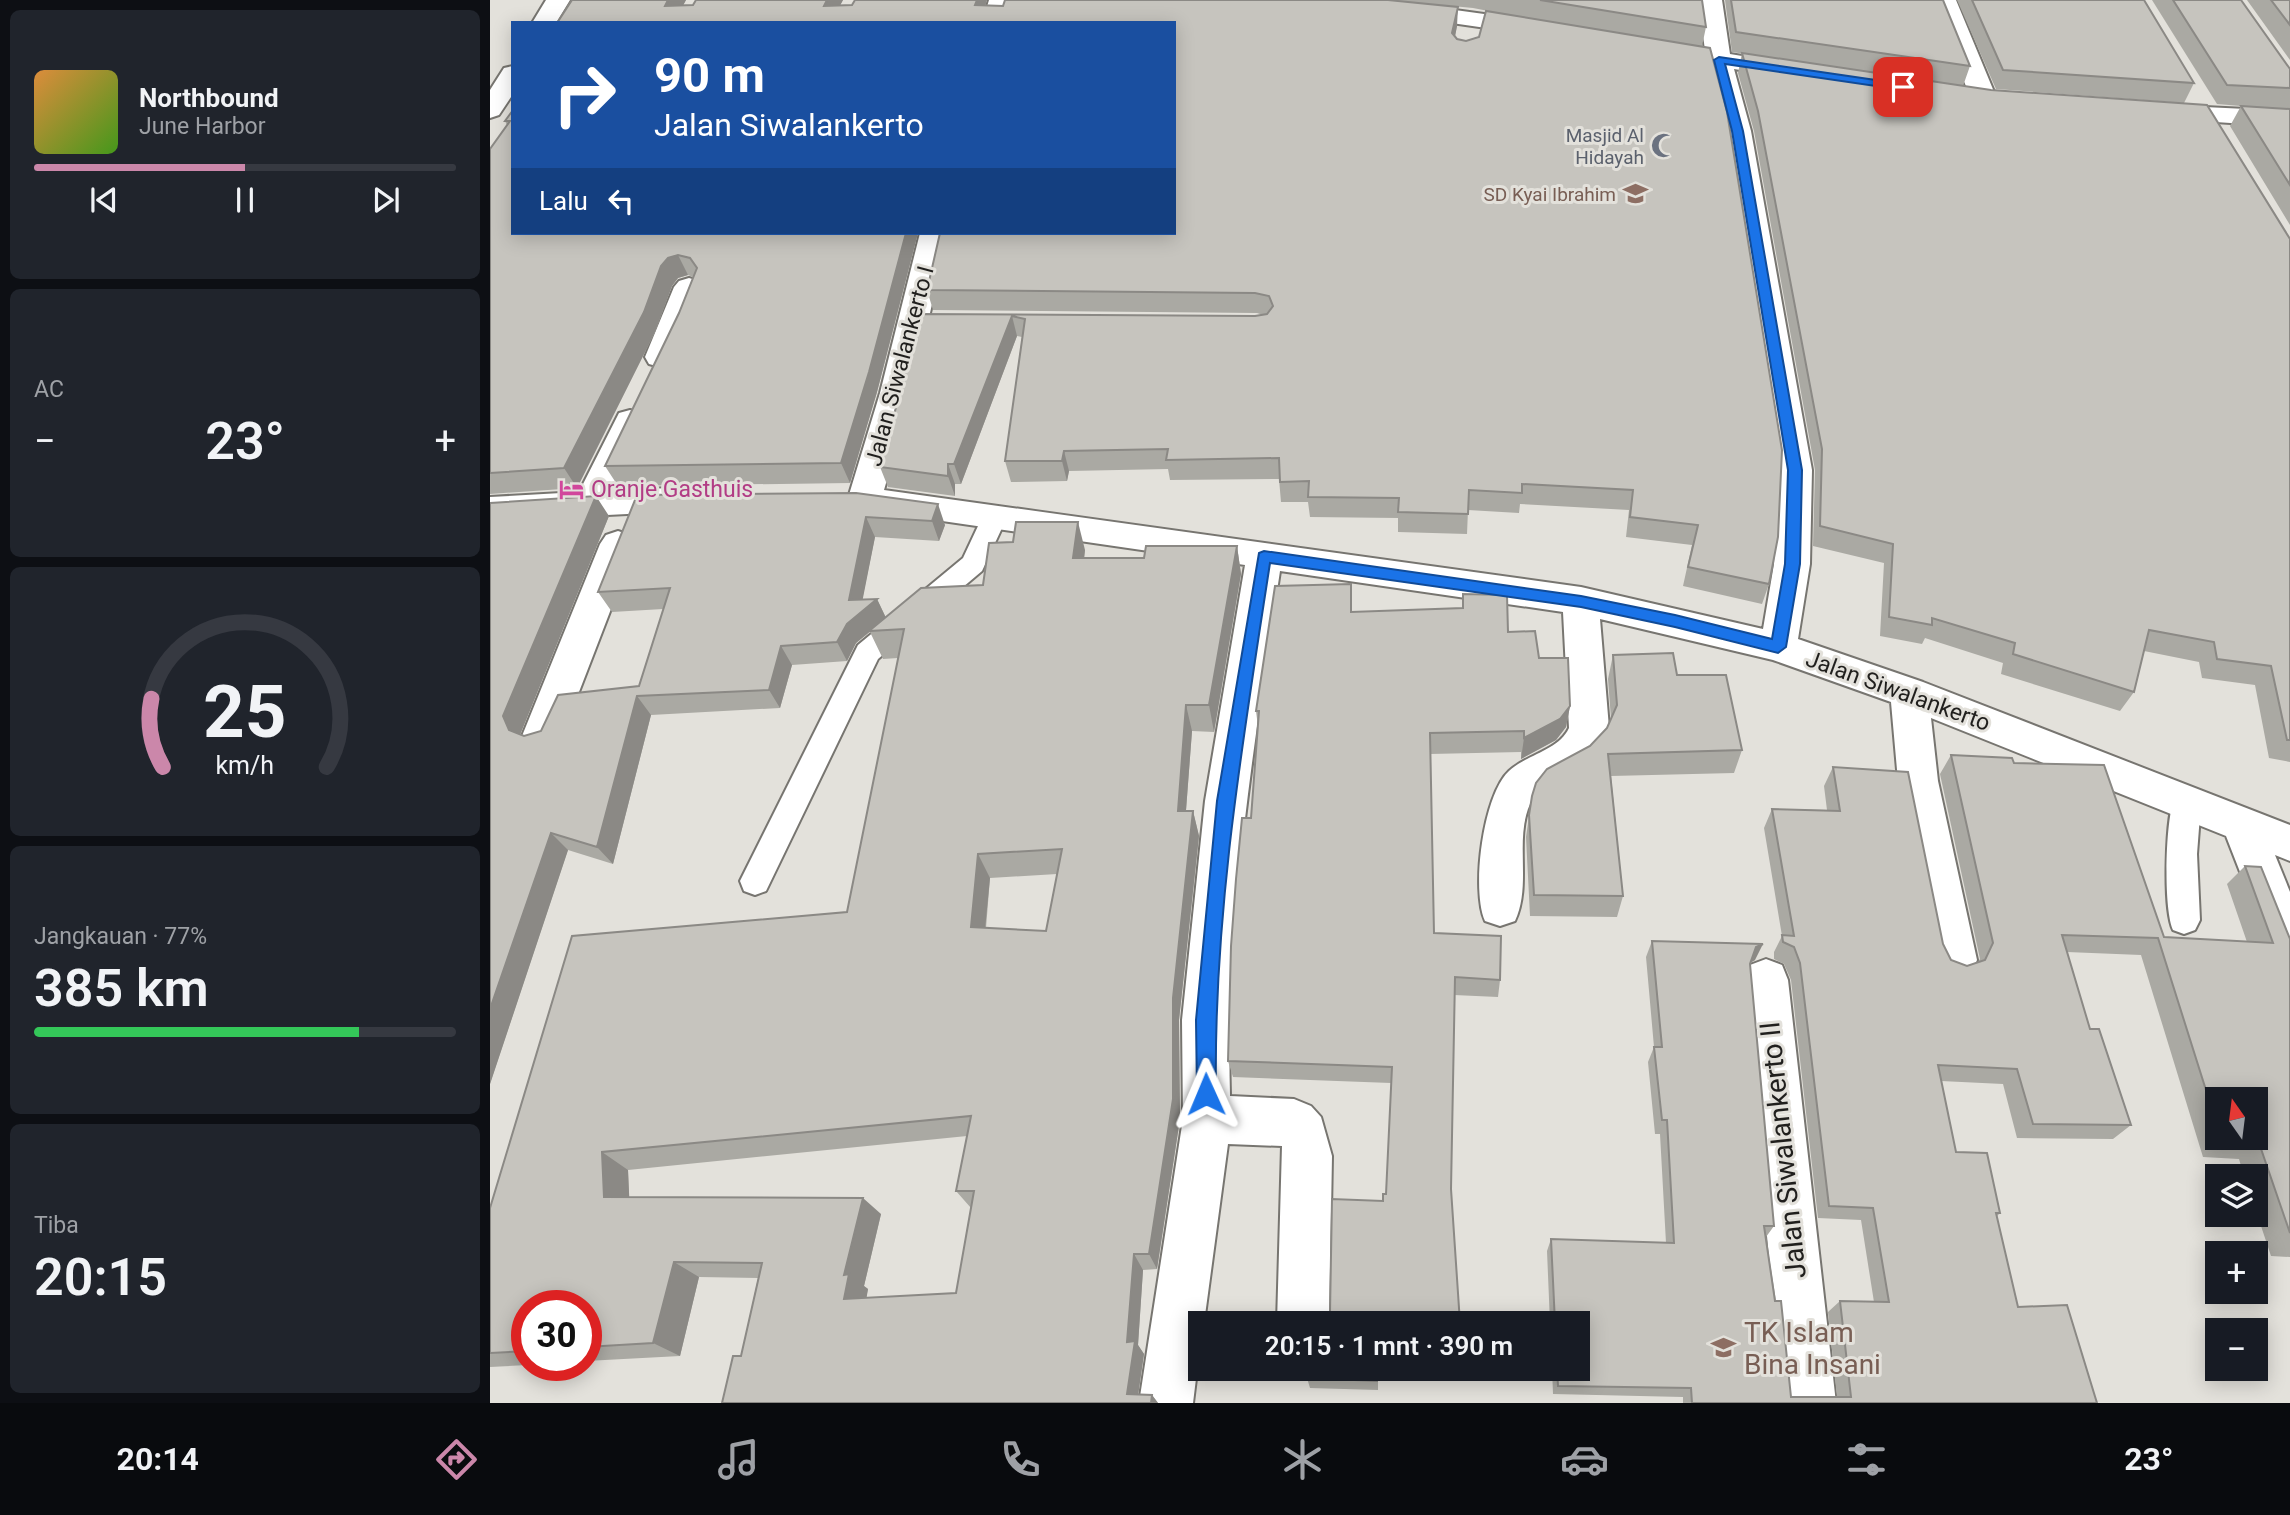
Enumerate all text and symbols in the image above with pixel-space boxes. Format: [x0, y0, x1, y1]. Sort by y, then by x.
text: 90 m [654, 47, 765, 104]
icon: right [539, 49, 630, 140]
pin [1873, 57, 1933, 117]
icon: arrive [1884, 68, 1922, 106]
text: Northbound [139, 83, 279, 113]
text: Jalan Siwalankerto [654, 106, 924, 144]
text: June Harbor [139, 113, 266, 140]
place label: Masjid Al Hidayah [1566, 124, 1644, 169]
mosque icon: Masjid Al Hidayah [1650, 132, 1678, 160]
school or university icon: SD Kyai Ibrahim [1622, 180, 1650, 208]
icon: previous [85, 181, 123, 219]
icon: pause [226, 181, 264, 219]
icon: next [367, 181, 405, 219]
icon: left [602, 182, 640, 220]
place label: SD Kyai Ibrahim [1483, 183, 1616, 206]
text: Lalu [539, 186, 588, 216]
street label: Jalan Siwalankerto I [860, 263, 940, 469]
text: AC [34, 376, 64, 403]
text: 23° [205, 411, 285, 472]
text: − [34, 419, 56, 463]
text: + [434, 419, 456, 463]
hotel icon: Oranje Gasthuis [557, 475, 585, 503]
place label: Oranje Gasthuis [591, 476, 753, 503]
street label: Jalan Siwalankerto [1802, 645, 1994, 737]
text: 25 [203, 670, 287, 756]
text: km/h [216, 751, 274, 780]
text: Jangkauan · 77% [34, 923, 207, 950]
text: 385 km [34, 958, 209, 1019]
street label: Jalan Siwalankerto II [1753, 1020, 1813, 1280]
position arrow [1169, 1057, 1243, 1131]
north arrow [2205, 1087, 2268, 1150]
map controls [2205, 1087, 2268, 1381]
button: layers [2205, 1164, 2268, 1227]
text: Tiba [34, 1212, 79, 1239]
button: + [2205, 1241, 2268, 1304]
text: 20:15 [34, 1247, 167, 1308]
speed limit sign: 30 [511, 1290, 602, 1381]
place label: TK Islam Bina Insani [1744, 1316, 1881, 1381]
button: − [2205, 1318, 2268, 1381]
text: 20:15 · 1 mnt · 390 m [1265, 1331, 1513, 1361]
school or university icon: TK Islam Bina Insani [1710, 1334, 1738, 1362]
icon: directions [432, 1435, 481, 1484]
icon: music [714, 1435, 763, 1484]
icon: phone [996, 1435, 1045, 1484]
icon: climate [1278, 1435, 1327, 1484]
icon: car [1560, 1435, 1609, 1484]
icon: filters [1842, 1435, 1891, 1484]
text: 20:14 [117, 1440, 199, 1478]
text: 23° [2124, 1440, 2173, 1478]

